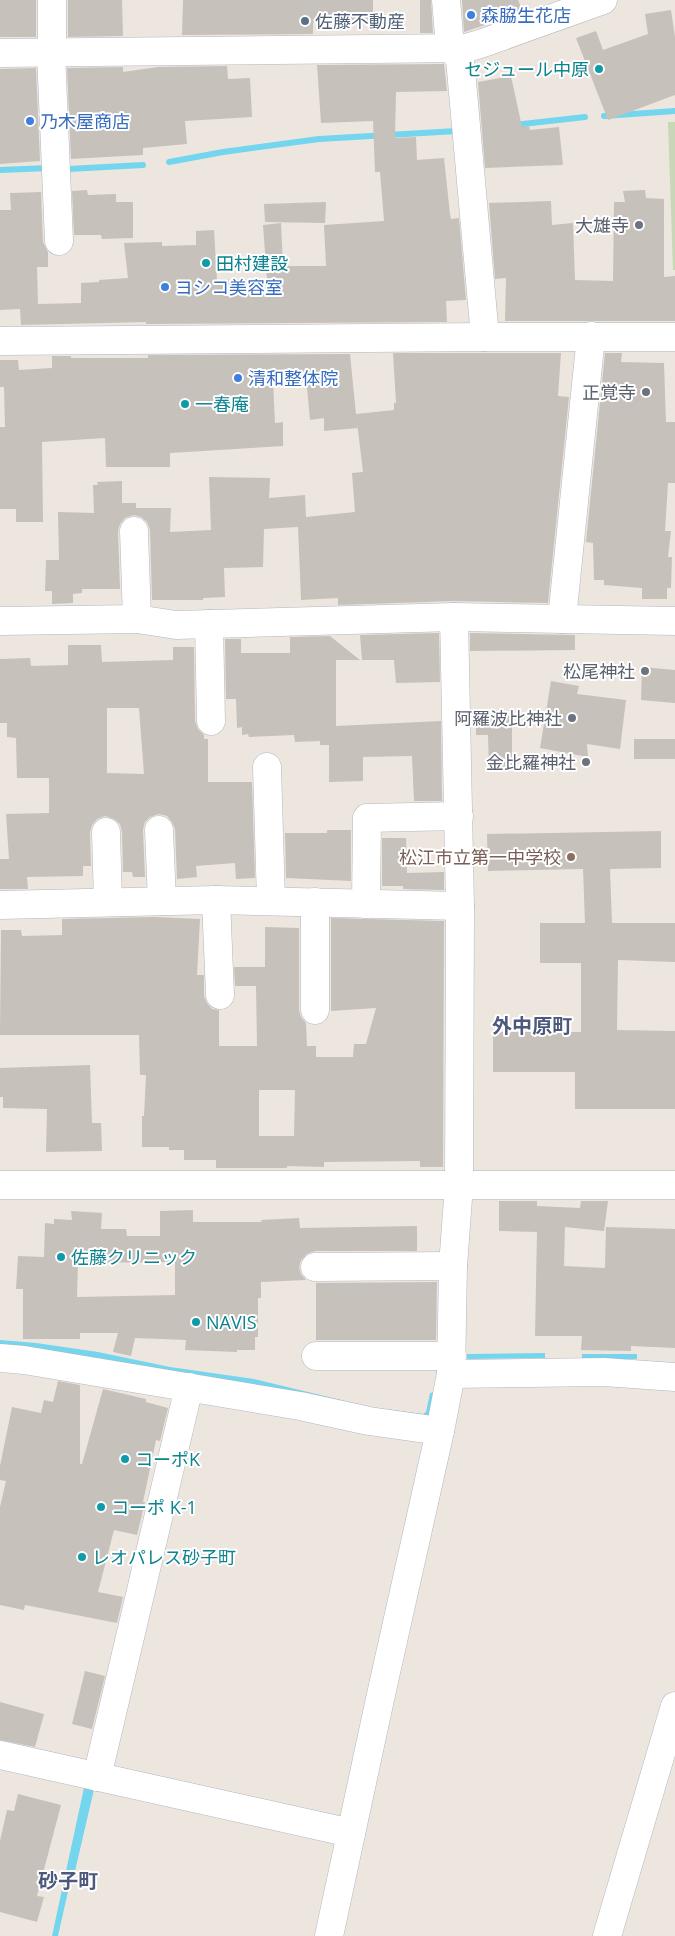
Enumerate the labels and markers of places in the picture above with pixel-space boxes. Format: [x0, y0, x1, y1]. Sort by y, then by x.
place label: 森脇生花店 [481, 3, 571, 27]
place label: 佐藤不動産 [315, 9, 405, 33]
marker: 森脇生花店 [465, 9, 477, 21]
marker: 佐藤不動産 [299, 15, 311, 27]
place label: セジュール中原 [464, 57, 589, 81]
marker: セジュール中原 [593, 63, 605, 75]
place label: 乃木屋商店 [40, 109, 130, 133]
marker: 乃木屋商店 [24, 115, 36, 127]
place label: 大雄寺 [575, 213, 629, 237]
marker: 大雄寺 [633, 219, 645, 231]
place label: 田村建設 [216, 251, 288, 275]
marker: 田村建設 [200, 257, 212, 269]
place label: ヨシコ美容室 [175, 275, 283, 299]
marker: ヨシコ美容室 [159, 281, 171, 293]
place label: 清和整体院 [248, 366, 338, 390]
marker: 清和整体院 [232, 372, 244, 384]
place label: 正覚寺 [582, 380, 636, 404]
marker: 正覚寺 [640, 386, 652, 398]
place label: 一春庵 [195, 392, 249, 416]
marker: 一春庵 [179, 398, 191, 410]
place label: 松尾神社 [563, 659, 635, 683]
marker: 松尾神社 [639, 665, 651, 677]
place label: 阿羅波比神社 [454, 706, 562, 730]
marker: 阿羅波比神社 [566, 712, 578, 724]
place label: 金比羅神社 [486, 750, 576, 774]
marker: 金比羅神社 [580, 756, 592, 768]
place label: 松江市立第一中学校 [399, 845, 561, 869]
marker: 松江市立第一中学校 [565, 851, 577, 863]
place label: 佐藤クリニック [71, 1245, 197, 1269]
marker: 佐藤クリニック [55, 1251, 67, 1263]
place label: NAVIS [206, 1310, 257, 1334]
marker: NAVIS [190, 1316, 202, 1328]
place label: コーポK [135, 1447, 201, 1471]
marker: コーポK [119, 1453, 131, 1465]
place label: コーポ K-1 [111, 1495, 197, 1519]
marker: コーポ K-1 [95, 1501, 107, 1513]
place label: レオパレス砂子町 [92, 1545, 236, 1569]
marker: レオパレス砂子町 [76, 1551, 88, 1563]

